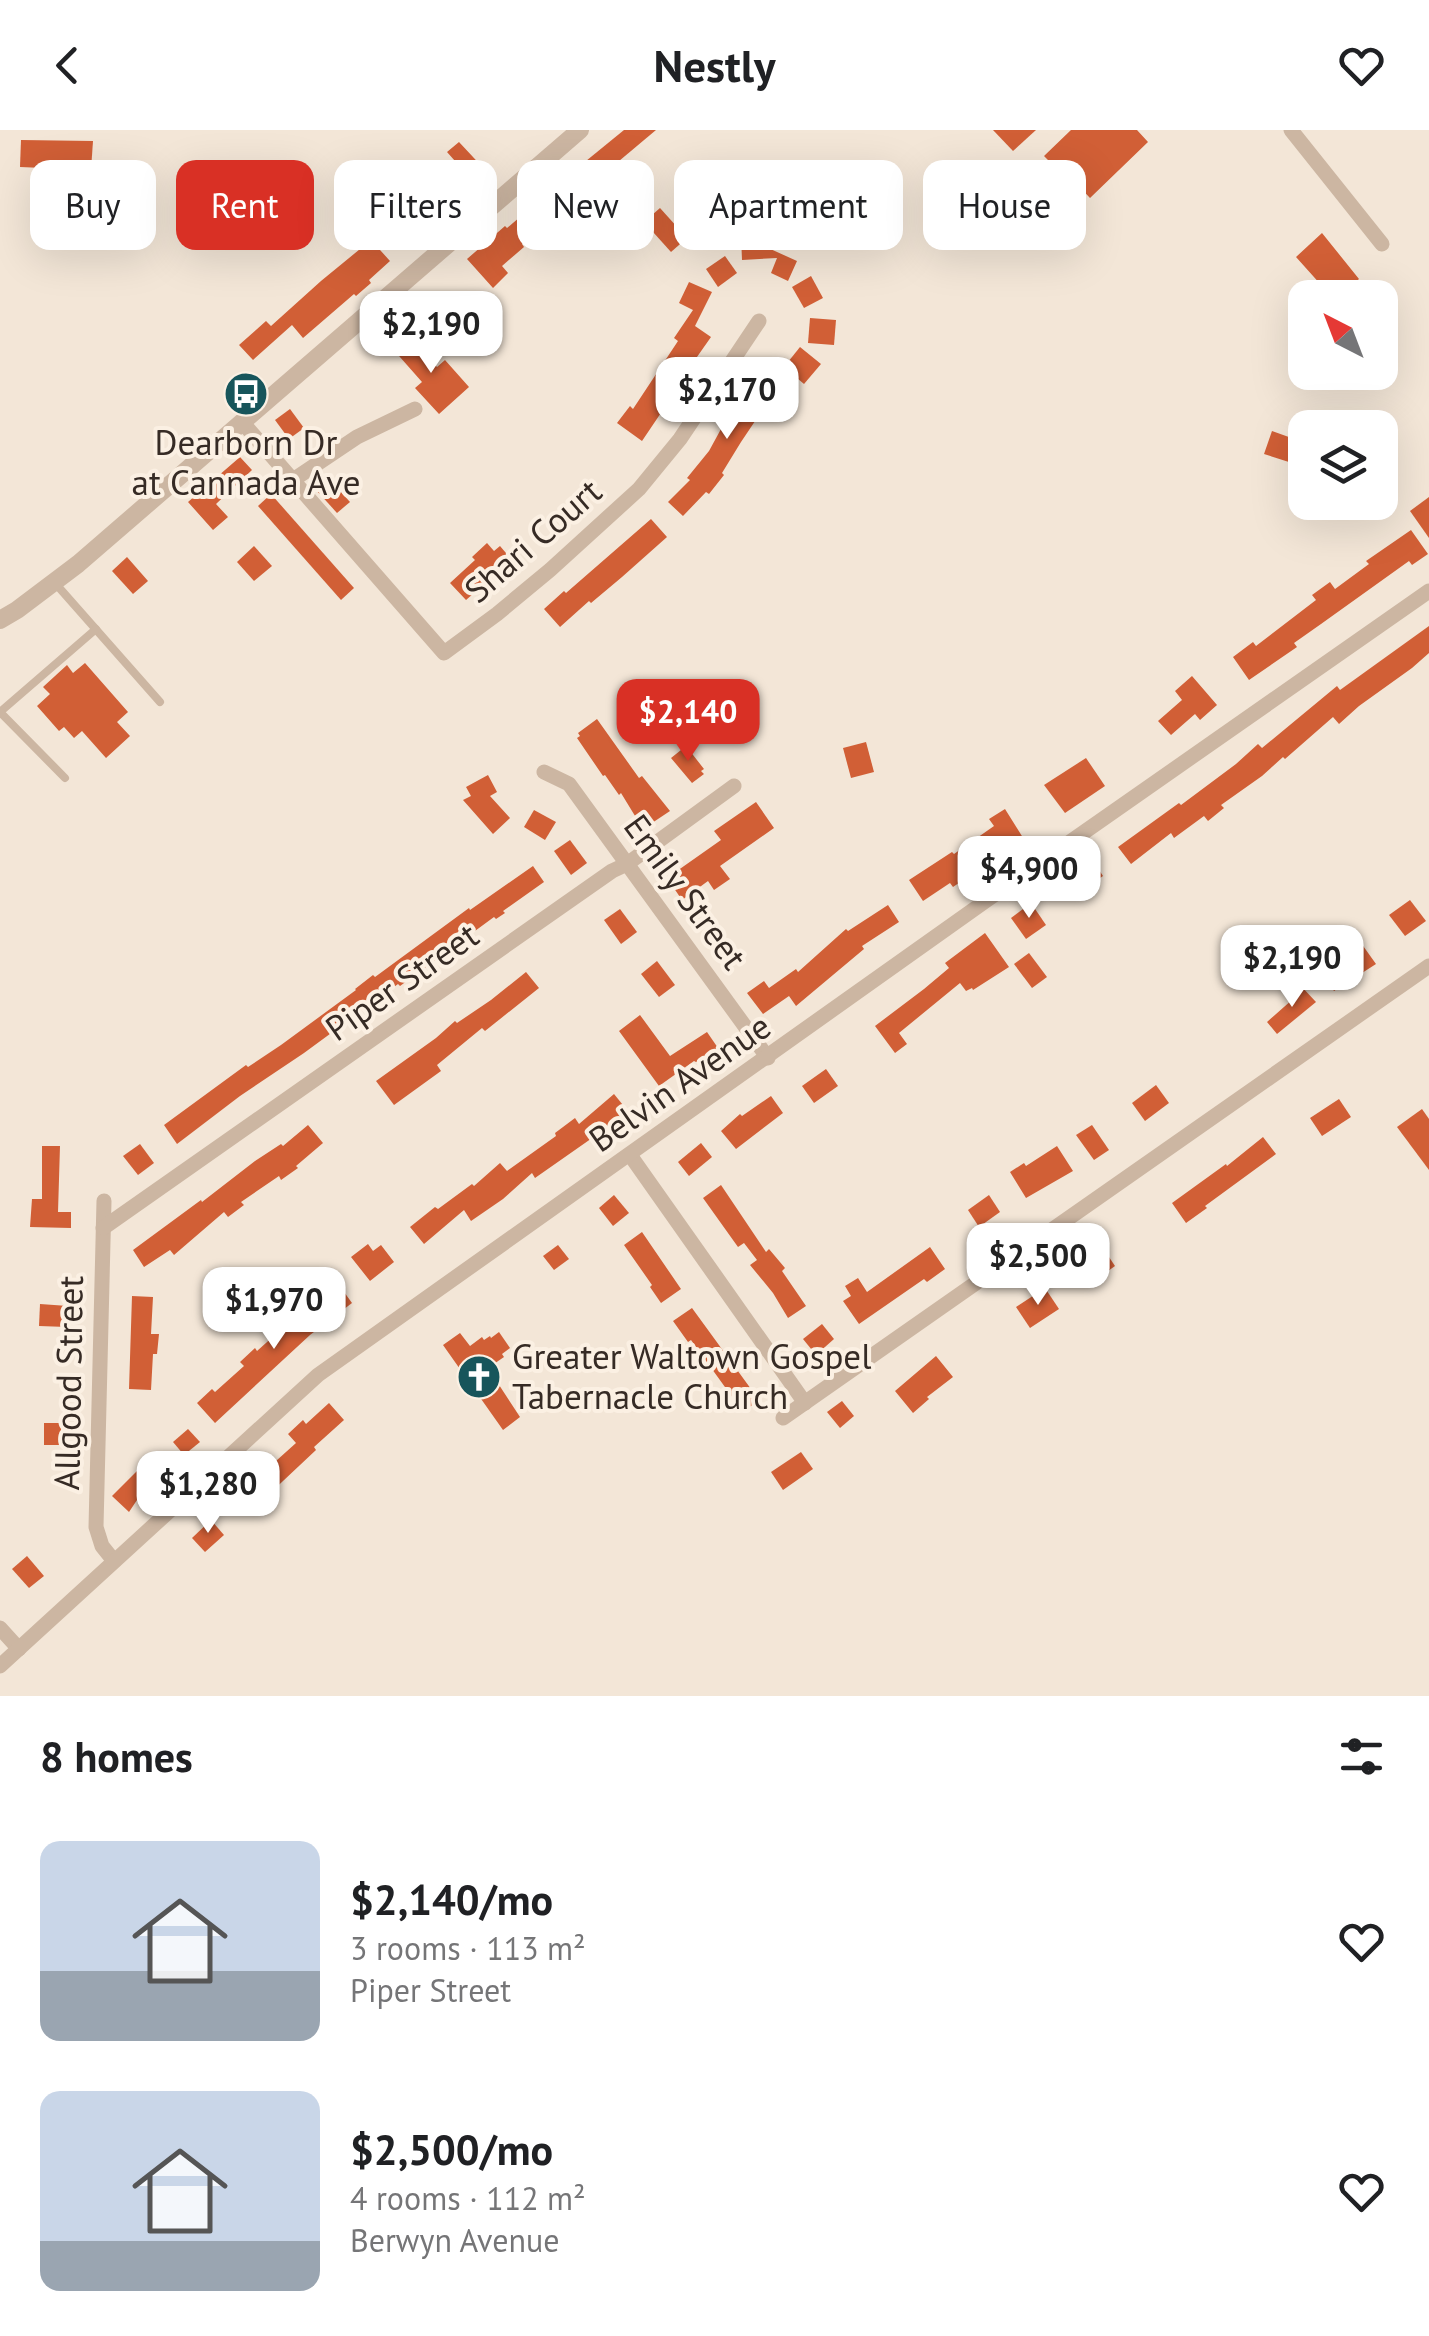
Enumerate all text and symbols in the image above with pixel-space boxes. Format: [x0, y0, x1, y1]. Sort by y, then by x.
text: Nestly [654, 36, 775, 94]
icon: back [40, 38, 95, 93]
icon: heart [1334, 38, 1389, 93]
chip: Buy [30, 160, 156, 250]
chip: Rent [176, 160, 314, 250]
chip: Filters [334, 160, 497, 250]
chip: New [517, 160, 654, 250]
chip: Apartment [674, 160, 903, 250]
chip: House [923, 160, 1086, 250]
north arrow [1288, 280, 1398, 390]
map controls [1288, 280, 1398, 520]
pin: $2,190 [350, 291, 512, 376]
text: $2,190 [382, 302, 480, 344]
pin: $2,170 [646, 357, 808, 442]
text: $2,170 [678, 368, 776, 410]
bus stop icon: Dearborn Dr at Cannada Ave [223, 371, 269, 417]
button: layers [1288, 410, 1398, 520]
place label: Dearborn Dr at Cannada Ave [132, 419, 360, 505]
street label: Shari Court [454, 468, 611, 612]
pin: $2,140 [607, 679, 769, 764]
text: $2,140 [639, 690, 737, 732]
street label: Emily Street [614, 805, 758, 978]
pin: $4,900 [948, 836, 1110, 921]
text: $4,900 [980, 847, 1078, 889]
street label: Piper Street [316, 912, 487, 1051]
pin: $2,190 [1211, 925, 1373, 1010]
text: $2,190 [1243, 936, 1341, 978]
street label: Belvin Avenue [580, 1003, 779, 1162]
pin: $2,500 [957, 1223, 1119, 1308]
text: $2,500 [989, 1234, 1087, 1276]
pin: $1,970 [193, 1267, 355, 1352]
street label: Allgood Street [43, 1275, 93, 1491]
text: $1,970 [225, 1278, 323, 1320]
place label: Greater Waltown Gospel Tabernacle Church [512, 1333, 871, 1419]
church icon: Greater Waltown Gospel Tabernacle Church [456, 1354, 502, 1400]
pin: $1,280 [127, 1451, 289, 1536]
text: $1,280 [159, 1462, 257, 1504]
text: 8 homes [40, 1729, 193, 1784]
icon: filters [1334, 1729, 1389, 1784]
text: $2,140/mo [350, 1872, 553, 1927]
icon: home [120, 1881, 240, 2001]
icon: heart [1334, 1914, 1389, 1969]
text: 3 rooms · 113 m² [350, 1927, 586, 1969]
text: Piper Street [350, 1969, 511, 2011]
text: $2,500/mo [350, 2122, 553, 2177]
icon: home [120, 2131, 240, 2251]
icon: heart [1334, 2164, 1389, 2219]
text: 4 rooms · 112 m² [350, 2177, 586, 2219]
text: Berwyn Avenue [350, 2219, 559, 2261]

